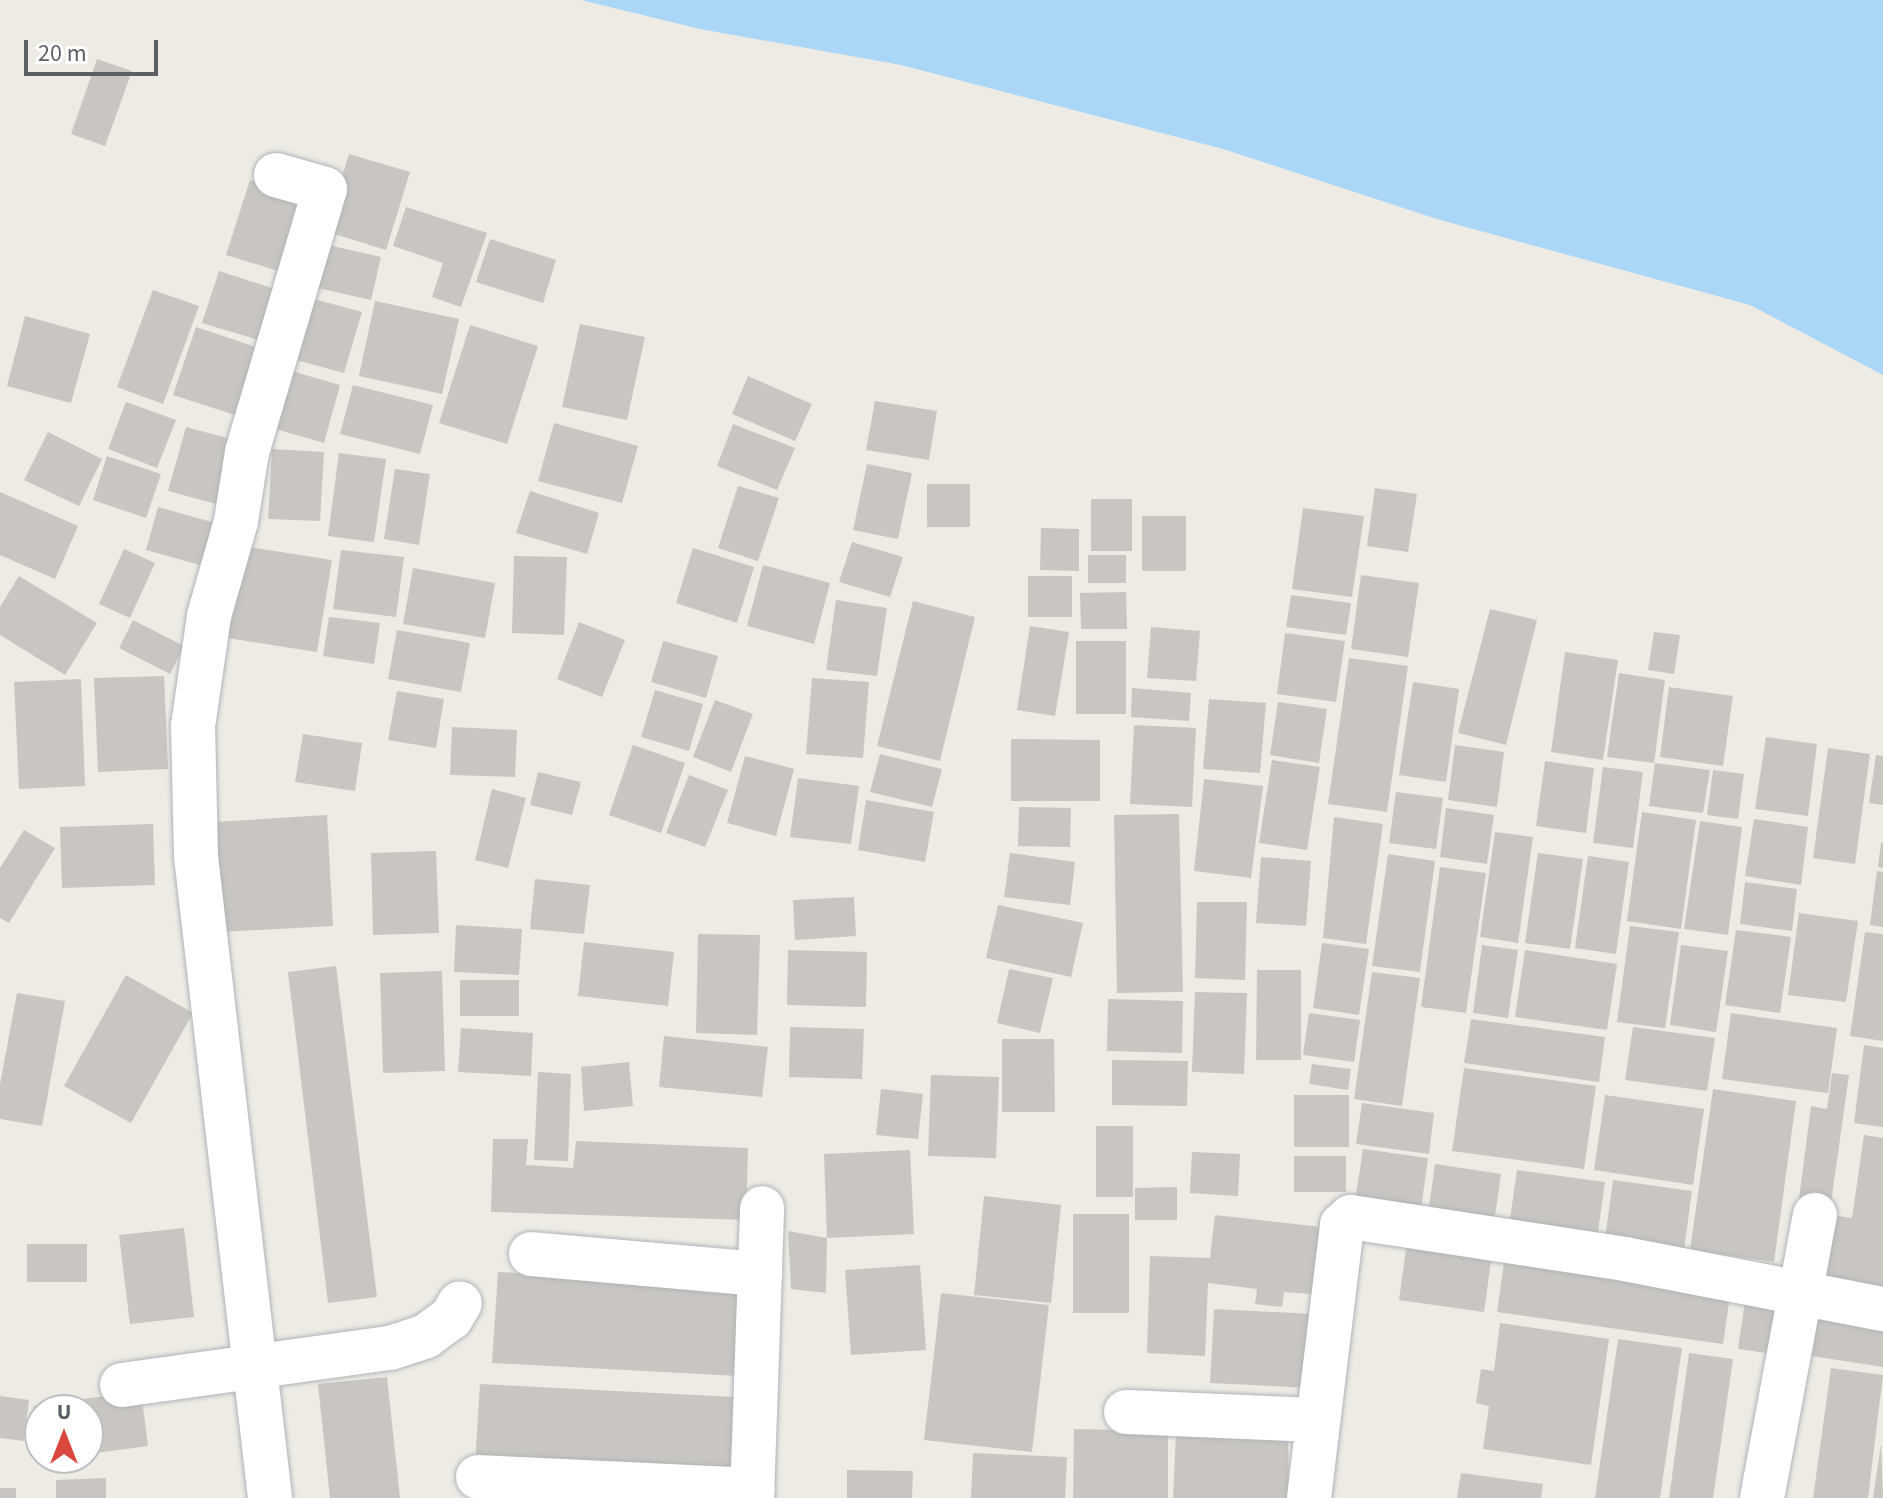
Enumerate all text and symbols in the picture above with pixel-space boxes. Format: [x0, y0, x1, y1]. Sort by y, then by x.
scale bar [28, 24, 162, 74]
text: 20 m [38, 36, 87, 71]
north arrow [24, 1394, 104, 1474]
text: U [57, 1396, 71, 1428]

